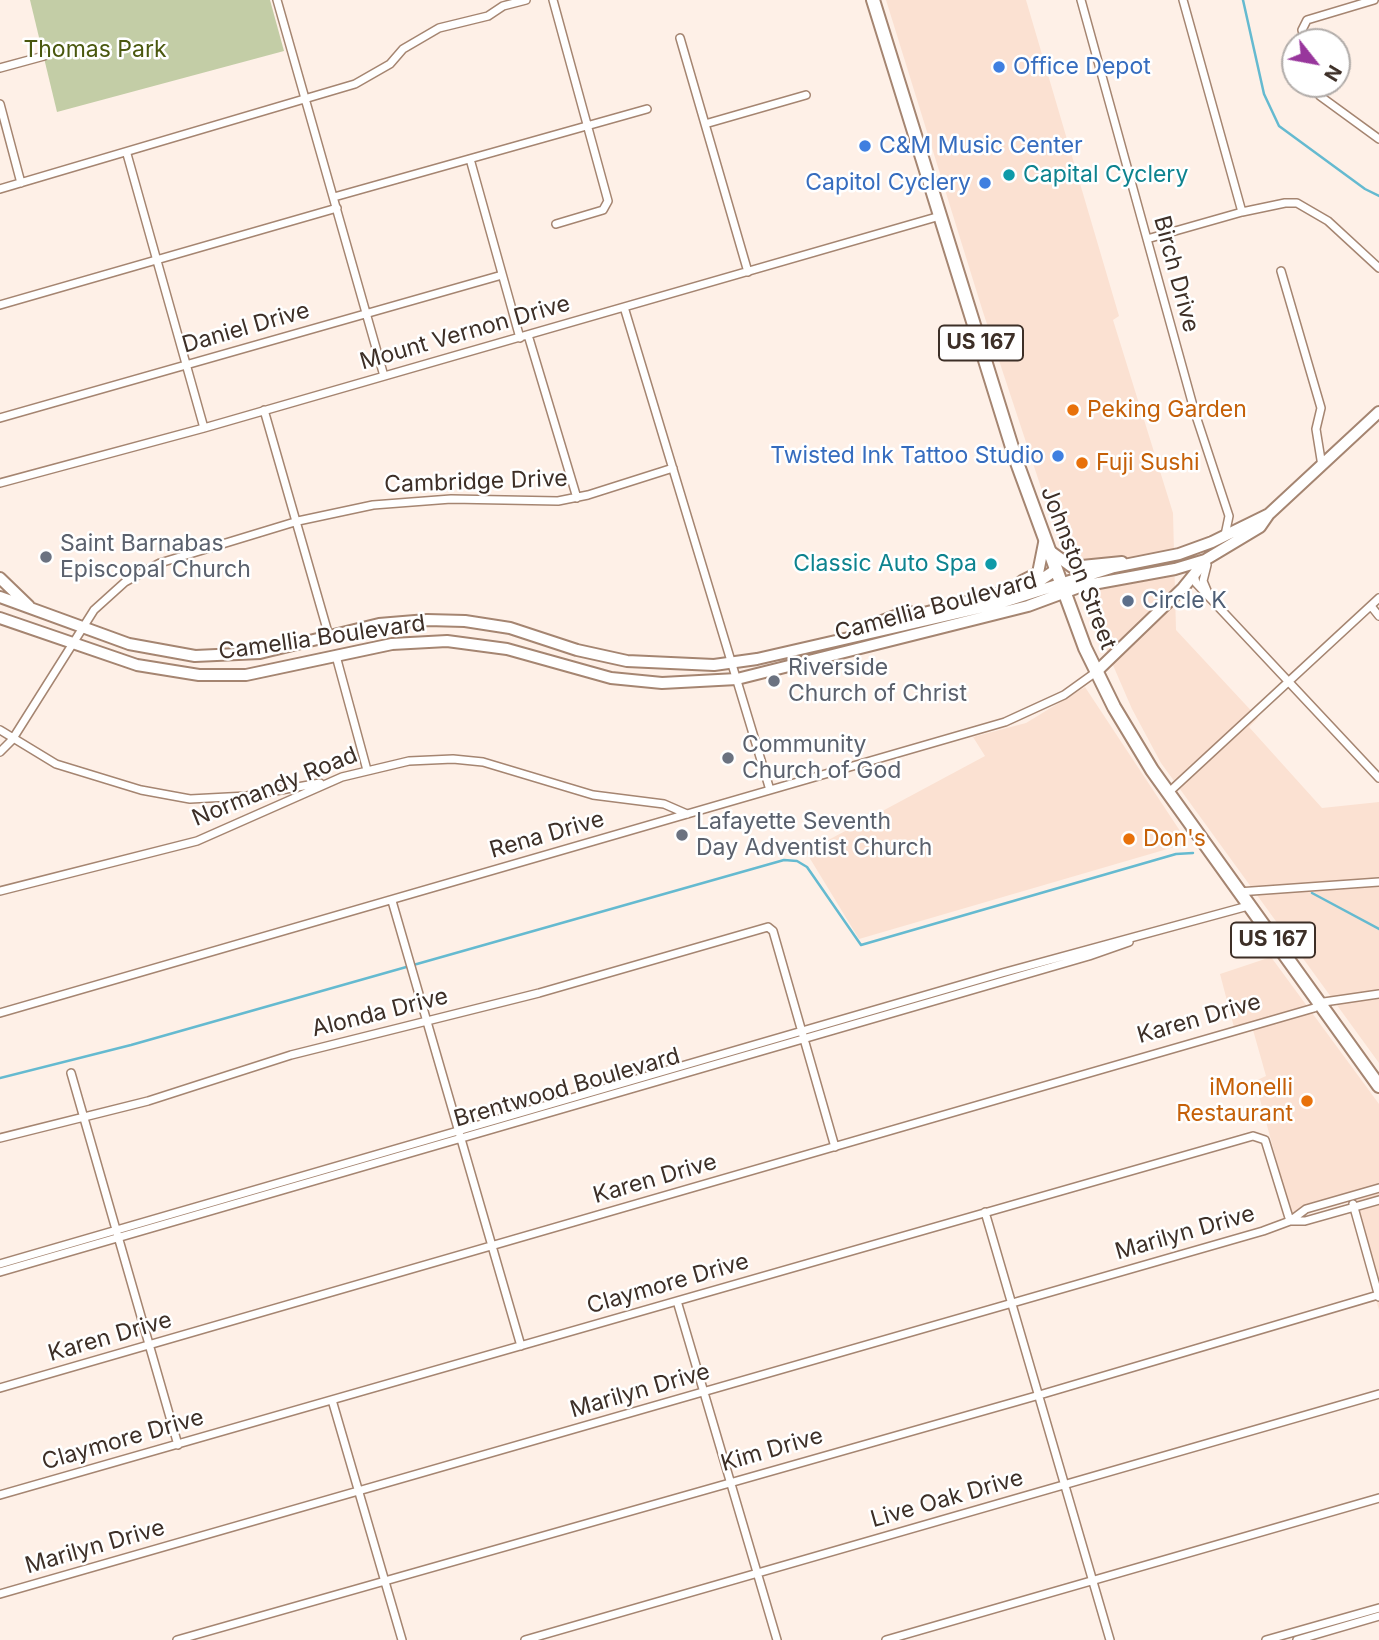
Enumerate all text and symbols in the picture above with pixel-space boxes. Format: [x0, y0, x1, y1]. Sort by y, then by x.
north arrow [1281, 28, 1351, 98]
park label: Thomas Park [23, 36, 167, 64]
place label: Office Depot [1013, 53, 1151, 81]
marker: Office Depot [991, 59, 1007, 75]
text: N [1319, 61, 1346, 85]
place label: C&M Music Center [879, 132, 1083, 160]
marker: C&M Music Center [857, 138, 873, 154]
place label: Capital Cyclery [1023, 161, 1188, 189]
marker: Capital Cyclery [1001, 167, 1017, 183]
place label: Capitol Cyclery [805, 169, 971, 197]
marker: Capitol Cyclery [977, 175, 993, 191]
street label: Birch Drive [1147, 213, 1205, 335]
street label: Mount Vernon Drive [357, 290, 573, 376]
street label: Daniel Drive [179, 297, 313, 359]
road number: US 167 [939, 326, 1023, 360]
place label: Peking Garden [1087, 396, 1247, 424]
marker: Peking Garden [1065, 402, 1081, 418]
place label: Twisted Ink Tattoo Studio [770, 442, 1044, 470]
marker: Twisted Ink Tattoo Studio [1050, 448, 1066, 464]
place label: Fuji Sushi [1096, 449, 1200, 477]
marker: Fuji Sushi [1074, 455, 1090, 471]
street label: Cambridge Drive [384, 465, 568, 499]
street label: Johnston Street [1034, 483, 1122, 653]
place label: Saint Barnabas Episcopal Church [60, 530, 251, 584]
marker: Saint Barnabas Episcopal Church [38, 549, 54, 565]
place label: Classic Auto Spa [793, 550, 977, 578]
marker: Classic Auto Spa [983, 556, 999, 572]
street label: Camellia Boulevard [832, 567, 1040, 647]
place label: Circle K [1142, 587, 1227, 615]
marker: Circle K [1120, 593, 1136, 609]
street label: Camellia Boulevard [217, 610, 427, 666]
place label: Riverside Church of Christ [788, 654, 967, 708]
marker: Riverside Church of Christ [766, 673, 782, 689]
place label: Community Church of God [742, 731, 901, 785]
street label: Normandy Road [188, 741, 362, 833]
marker: Community Church of God [720, 750, 736, 766]
street label: Rena Drive [487, 805, 607, 865]
place label: Lafayette Seventh Day Adventist Church [696, 808, 932, 862]
place label: Don's [1143, 825, 1206, 853]
marker: Lafayette Seventh Day Adventist Church [674, 827, 690, 843]
marker: Don's [1121, 831, 1137, 847]
road number: US 167 [1231, 922, 1315, 958]
street label: Alonda Drive [309, 983, 451, 1043]
street label: Karen Drive [1134, 988, 1264, 1050]
street label: Brentwood Boulevard [451, 1043, 683, 1133]
place label: iMonelli Restaurant [1176, 1074, 1293, 1128]
marker: iMonelli Restaurant [1299, 1093, 1315, 1109]
street label: Karen Drive [590, 1148, 720, 1210]
street label: Marilyn Drive [1112, 1200, 1258, 1266]
street label: Claymore Drive [584, 1248, 752, 1320]
street label: Karen Drive [45, 1306, 175, 1368]
street label: Marilyn Drive [567, 1358, 713, 1424]
street label: Claymore Drive [39, 1404, 207, 1476]
street label: Kim Drive [718, 1422, 826, 1478]
street label: Live Oak Drive [867, 1464, 1027, 1534]
street label: Marilyn Drive [22, 1514, 168, 1580]

